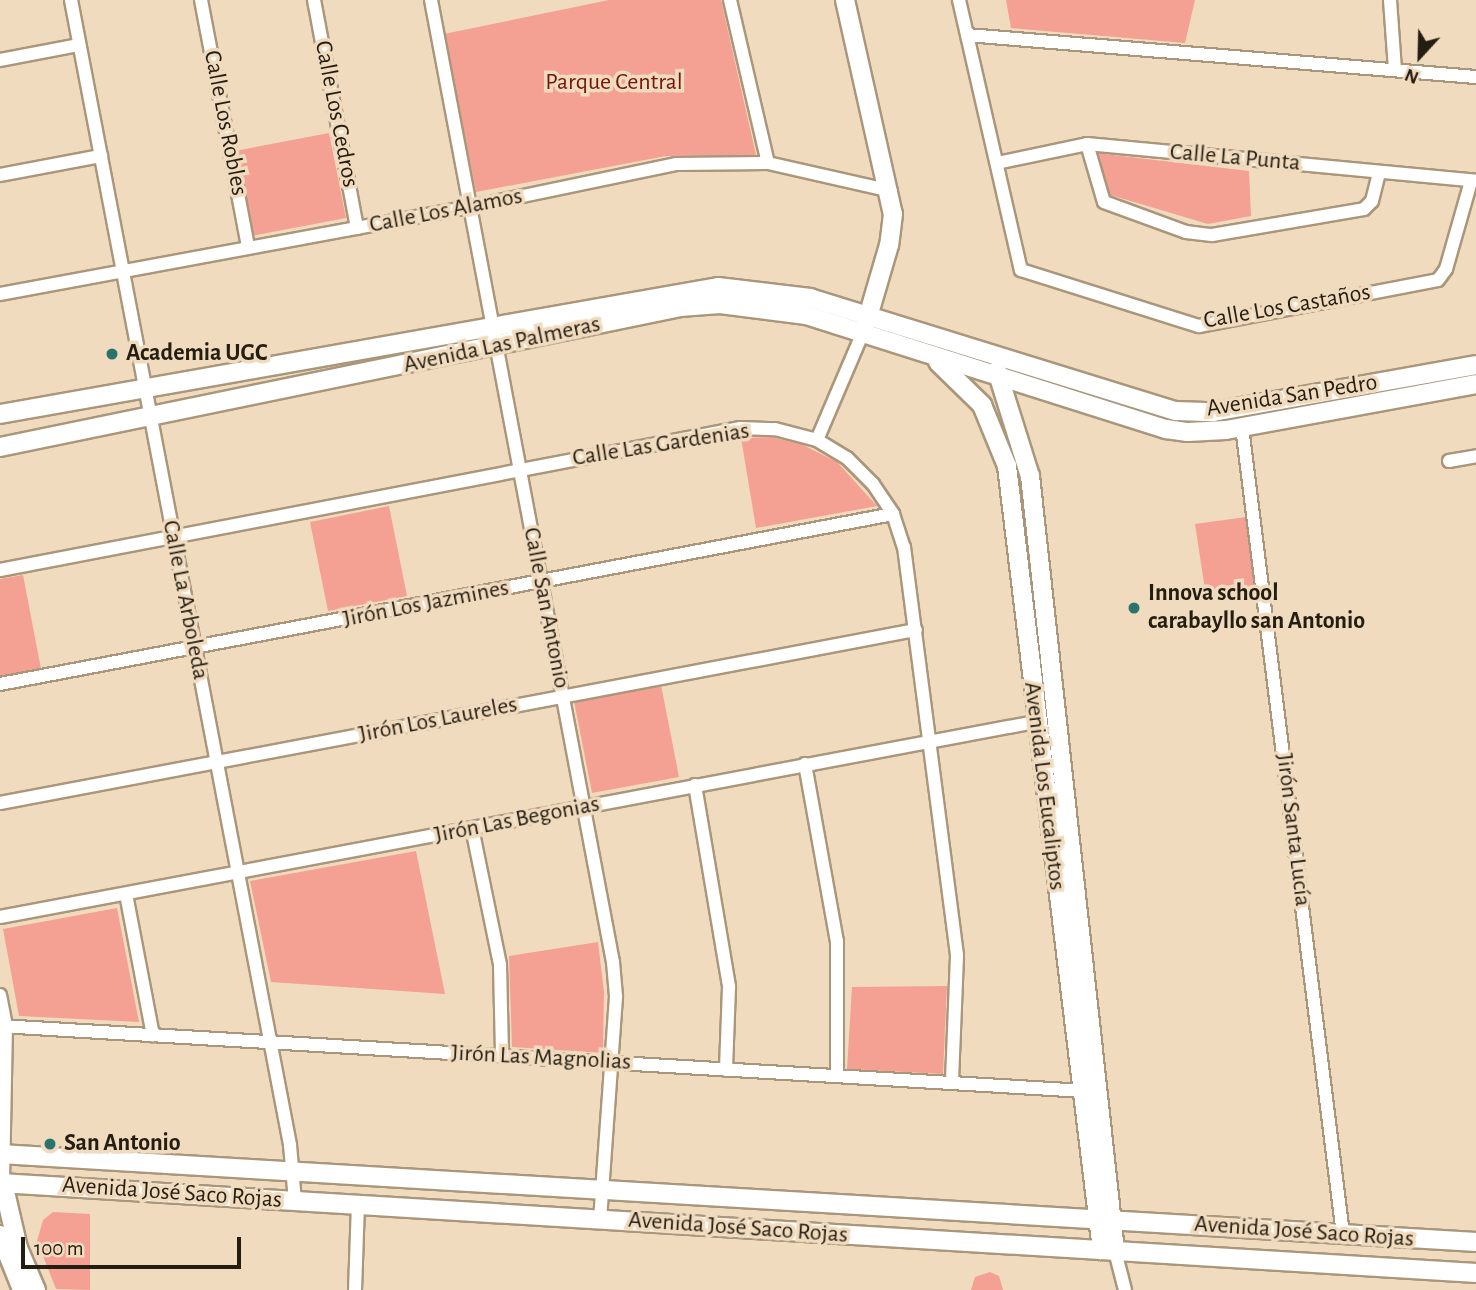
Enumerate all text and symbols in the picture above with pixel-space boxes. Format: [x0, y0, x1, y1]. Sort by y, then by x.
north arrow [1385, 21, 1455, 91]
street label: Calle Los Cedros [308, 38, 364, 190]
street label: Calle Los Robles [197, 48, 253, 198]
text: N [1402, 65, 1422, 87]
park label: Parque Central [545, 69, 683, 97]
street label: Calle La Punta [1169, 138, 1301, 178]
street label: Calle Los Alamos [367, 182, 525, 240]
street label: Calle Los Castaños [1201, 278, 1373, 336]
street label: Avenida Las Palmeras [401, 310, 603, 380]
place label: Academia UGC [126, 340, 267, 368]
marker: Academia UGC [104, 346, 120, 362]
street label: Avenida San Pedro [1205, 368, 1379, 424]
street label: Calle Las Gardenias [570, 417, 752, 473]
street label: Calle La Arboleda [155, 518, 215, 682]
street label: Calle San Antonio [516, 525, 576, 691]
street label: Jirón Los Jazmines [341, 574, 511, 634]
place label: Innova school carabayllo san Antonio [1148, 580, 1365, 636]
marker: Innova school carabayllo san Antonio [1126, 600, 1142, 616]
street label: Avenida Los Eucaliptos [1017, 680, 1071, 892]
street label: Jirón Los Laureles [356, 691, 520, 749]
street label: Jirón Santa Lucía [1269, 752, 1317, 908]
street label: Jirón Las Begonias [432, 790, 602, 850]
street label: Jirón Las Magnolias [450, 1039, 632, 1077]
place label: San Antonio [64, 1130, 181, 1158]
marker: San Antonio [42, 1136, 58, 1152]
street label: Avenida José Saco Rojas [61, 1171, 283, 1215]
street label: Avenida José Saco Rojas [627, 1206, 849, 1250]
street label: Avenida José Saco Rojas [1193, 1210, 1415, 1254]
scale bar [24, 1224, 245, 1268]
text: 100 m [34, 1238, 84, 1259]

